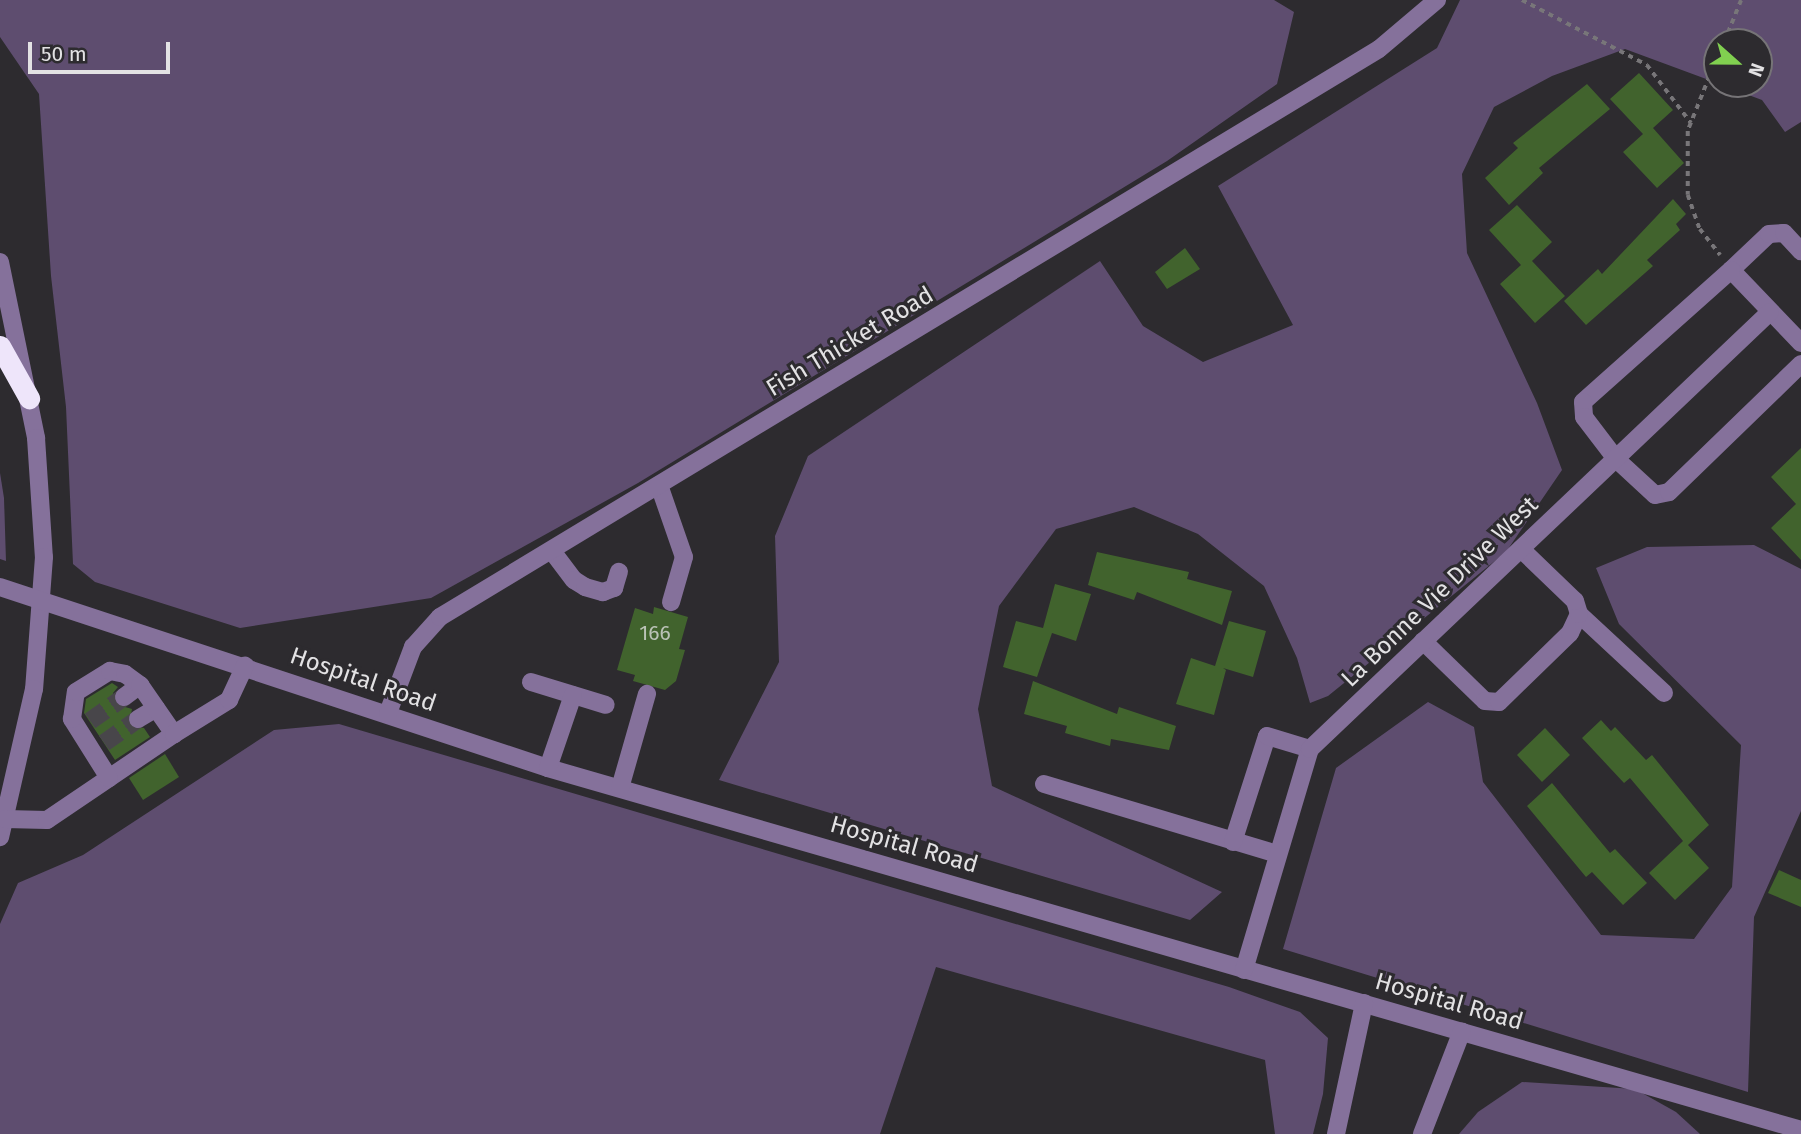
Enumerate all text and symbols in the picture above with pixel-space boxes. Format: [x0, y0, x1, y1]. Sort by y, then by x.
scale bar [32, 28, 173, 72]
north arrow [1703, 28, 1773, 98]
text: 50 m [41, 41, 87, 67]
text: N [1743, 60, 1769, 80]
street label: Fish Thicket Road [761, 281, 939, 403]
street label: La Bonne Vie Drive West [1336, 491, 1544, 693]
house number: 166 [639, 620, 671, 646]
street label: Hospital Road [286, 642, 440, 718]
street label: Hospital Road [827, 810, 981, 880]
street label: Hospital Road [1372, 967, 1526, 1037]

